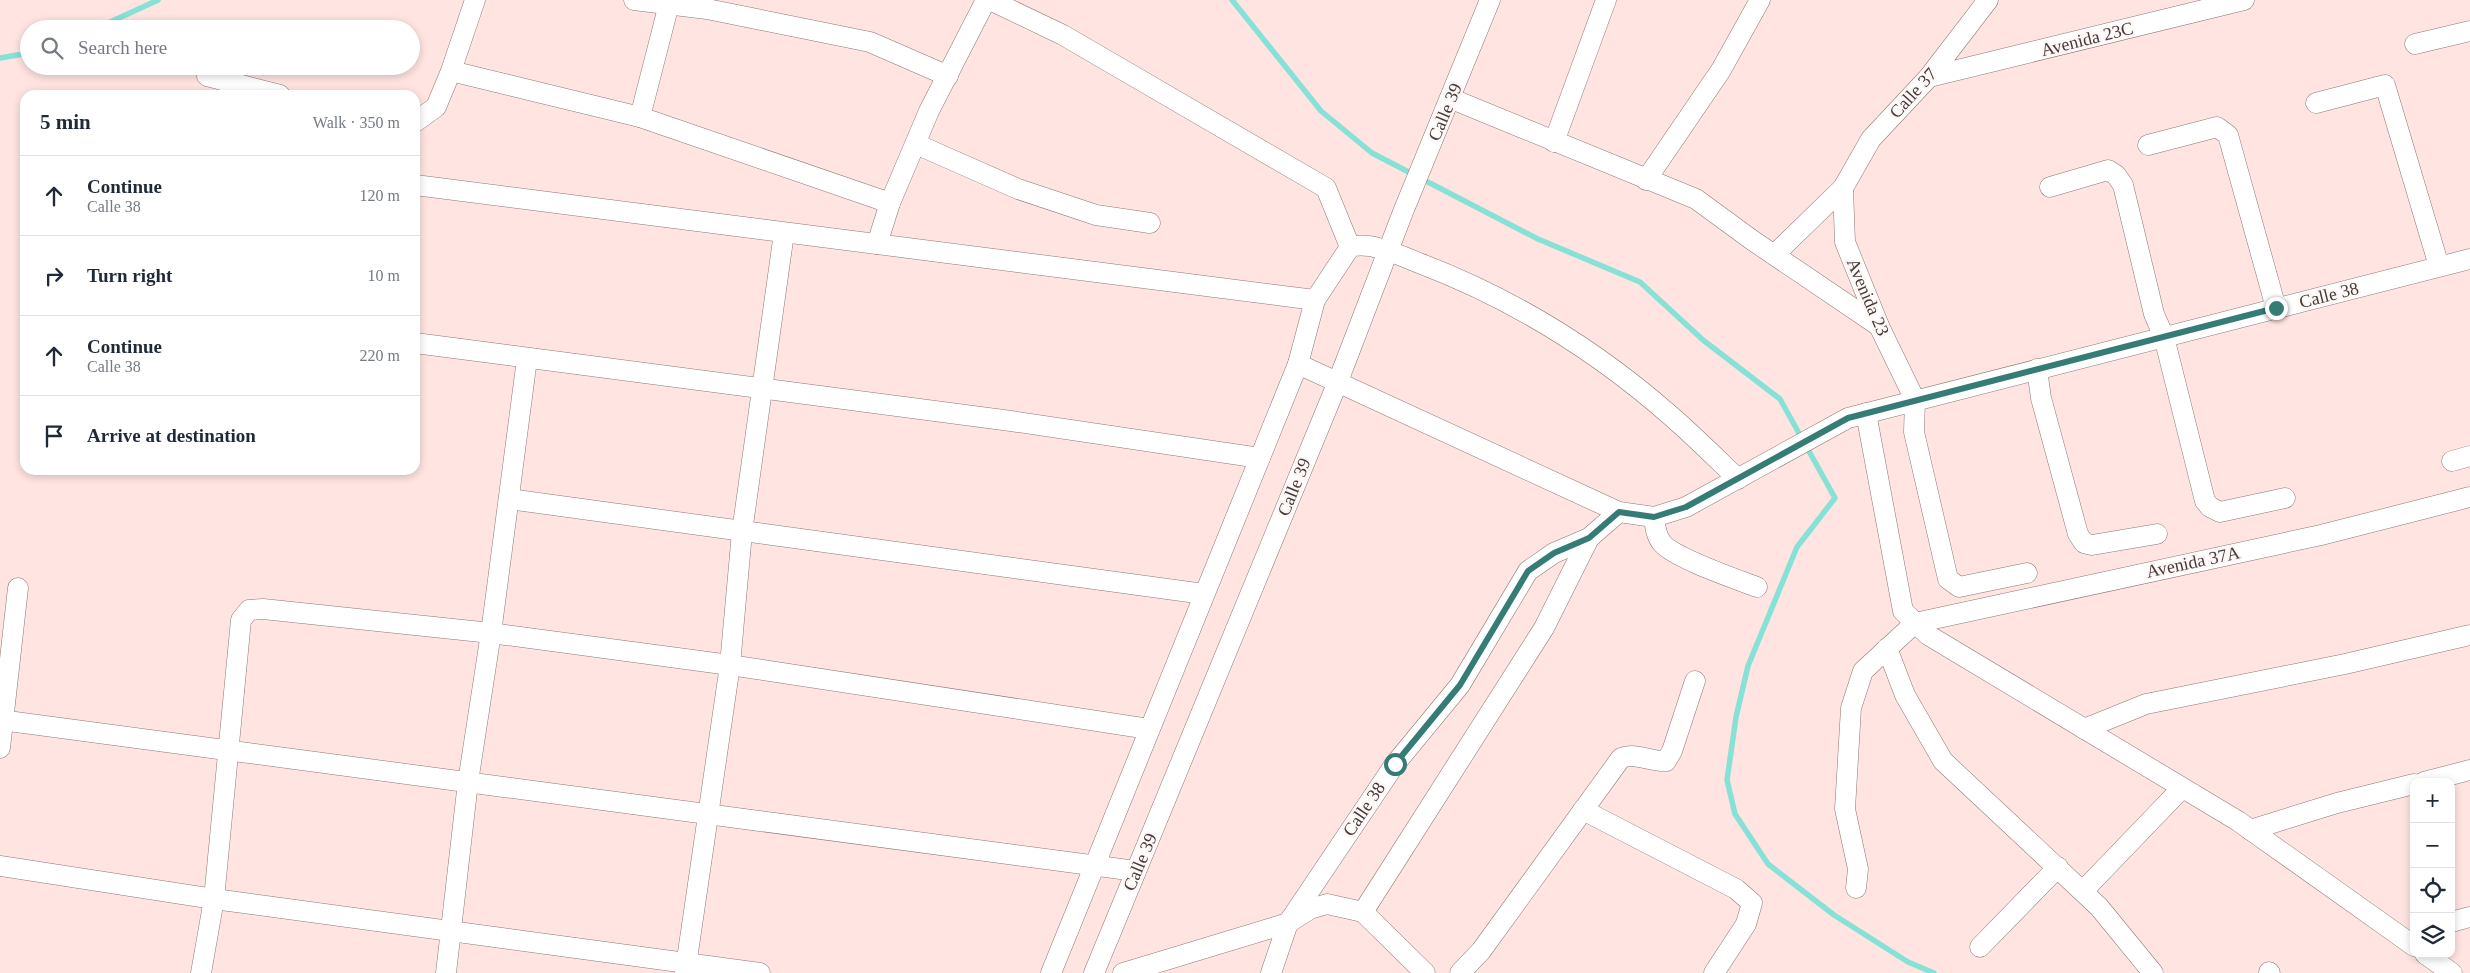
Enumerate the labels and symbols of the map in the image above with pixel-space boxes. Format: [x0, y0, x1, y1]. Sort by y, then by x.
street label: Avenida 23C [2039, 18, 2135, 60]
street label: Calle 37 [1885, 64, 1941, 122]
street label: Calle 39 [1424, 80, 1466, 144]
street label: Avenida 23 [1843, 255, 1893, 339]
street label: Calle 38 [2297, 278, 2361, 312]
route end [2265, 297, 2288, 320]
street label: Calle 39 [1273, 455, 1315, 519]
street label: Avenida 37A [2144, 542, 2242, 582]
route start [1384, 753, 1407, 776]
street label: Calle 38 [1339, 778, 1389, 840]
street label: Calle 39 [1119, 830, 1161, 894]

